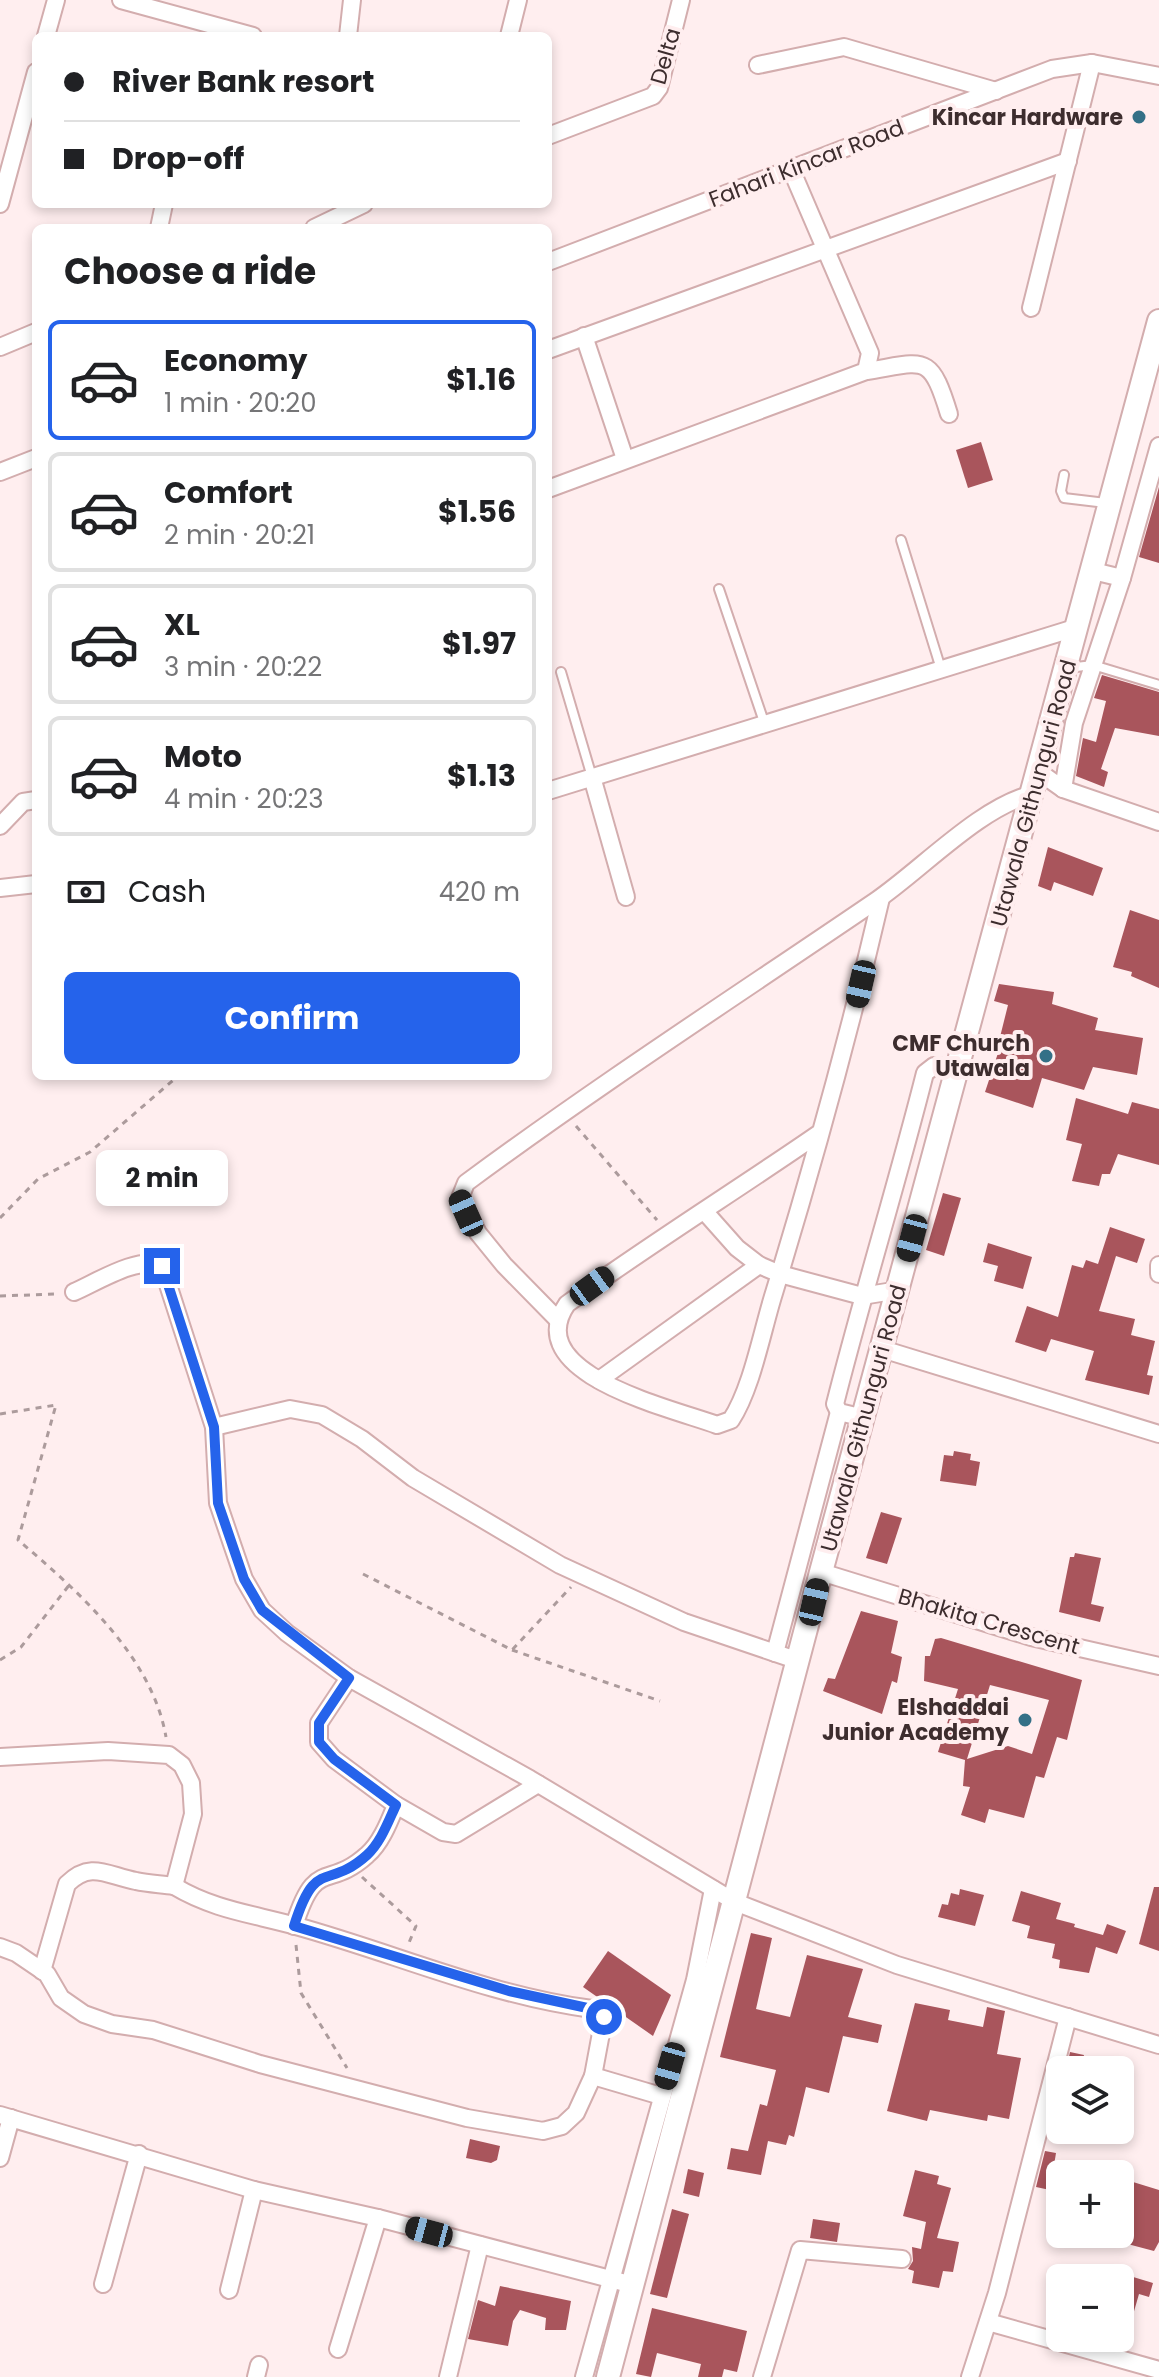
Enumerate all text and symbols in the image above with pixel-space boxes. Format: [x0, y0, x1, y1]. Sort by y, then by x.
street label: Delta [643, 24, 688, 88]
text: River Bank resort [112, 60, 374, 103]
place label: Kincar Hardware [932, 102, 1123, 133]
marker: Kincar Hardware [1130, 108, 1148, 126]
street label: Fahari Kincar Road [704, 112, 908, 215]
text: Drop-off [112, 137, 244, 180]
text: Choose a ride [64, 246, 316, 297]
text: Economy [164, 339, 308, 382]
icon: car [68, 344, 140, 416]
text: $1.16 [446, 358, 516, 401]
text: 1 min · 20:20 [164, 385, 317, 421]
text: Comfort [164, 471, 293, 514]
icon: car [68, 476, 140, 548]
text: $1.56 [438, 490, 516, 533]
text: 2 min · 20:21 [164, 517, 315, 553]
text: XL [164, 603, 200, 646]
icon: car [68, 608, 140, 680]
text: $1.97 [442, 622, 516, 665]
text: 3 min · 20:22 [164, 649, 322, 685]
street label: Utawala Githunguri Road [983, 656, 1084, 930]
text: Moto [164, 735, 242, 778]
icon: car [68, 740, 140, 812]
text: $1.13 [447, 754, 516, 797]
text: 4 min · 20:23 [164, 781, 324, 817]
icon: cash [64, 870, 108, 914]
text: Cash [128, 870, 206, 913]
text: 420 m [439, 874, 520, 910]
car [844, 958, 878, 1010]
button: Confirm [64, 972, 520, 1064]
place label: CMF Church Utawala [892, 1028, 1030, 1084]
marker: CMF Church Utawala [1037, 1047, 1055, 1065]
callout: 2 min [96, 1150, 228, 1206]
text: 2 min [125, 1160, 199, 1196]
car [445, 1186, 487, 1240]
car [894, 1212, 930, 1264]
route end [144, 1248, 180, 1284]
car [566, 1262, 618, 1310]
street label: Utawala Githunguri Road [813, 1281, 914, 1555]
car [797, 1576, 831, 1628]
street label: Bhakita Crescent [895, 1581, 1083, 1662]
place label: Elshaddai Junior Academy [822, 1692, 1009, 1748]
marker: Elshaddai Junior Academy [1016, 1711, 1034, 1729]
route start [586, 1999, 622, 2035]
car [652, 2040, 688, 2092]
map controls [1046, 2056, 1134, 2352]
button: layers [1046, 2056, 1134, 2144]
button: + [1046, 2160, 1134, 2248]
car [403, 2214, 455, 2250]
button: − [1046, 2264, 1134, 2352]

